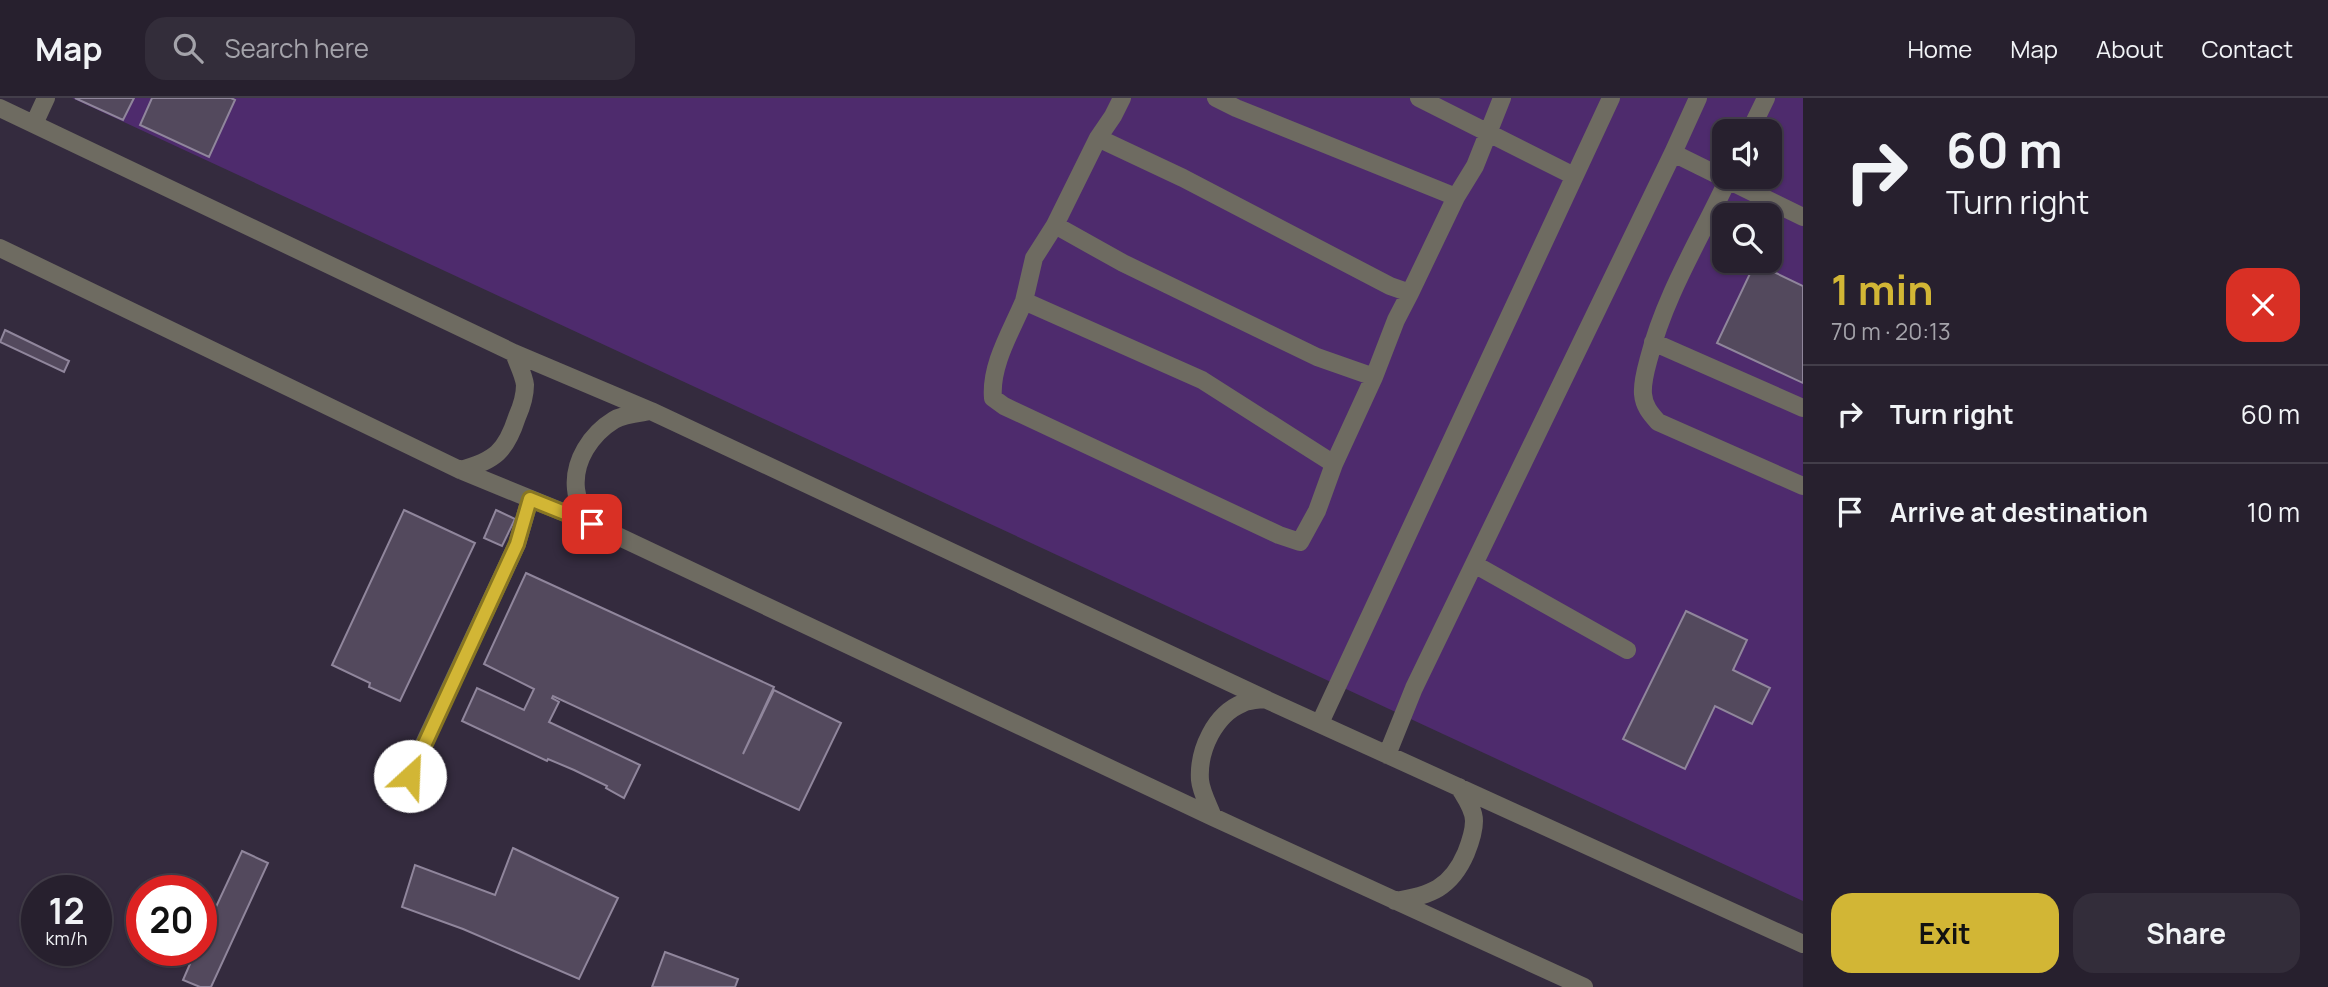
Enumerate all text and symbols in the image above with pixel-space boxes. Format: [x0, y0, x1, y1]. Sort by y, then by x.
search box [145, 17, 635, 80]
text: Map [35, 26, 103, 71]
icon: search [169, 29, 207, 67]
text: Search here [225, 30, 369, 66]
text: Home [1907, 32, 1972, 65]
text: Map [2010, 32, 2058, 65]
text: About [2096, 32, 2164, 65]
text: Contact [2202, 32, 2293, 65]
text: 60 m [1946, 116, 2063, 183]
map controls [1712, 119, 1782, 273]
button: sound [1712, 119, 1782, 189]
icon: right [1831, 126, 1922, 217]
text: Turn right [1946, 180, 2089, 224]
button: search [1712, 203, 1782, 273]
text: 1 min [1831, 260, 1934, 318]
button: close [2226, 268, 2300, 342]
text: 70 m · 20:13 [1831, 315, 1951, 347]
icon: right [1831, 395, 1869, 433]
text: Turn right [1890, 396, 2014, 432]
text: 60 m [2241, 396, 2300, 432]
icon: arrive [1831, 493, 1869, 531]
pin [562, 494, 622, 554]
text: Arrive at destination [1890, 494, 2148, 530]
text: 10 m [2247, 494, 2300, 530]
icon: arrive [573, 505, 611, 543]
position arrow [373, 739, 447, 813]
speed limit sign: 20 [126, 875, 217, 966]
text: 12 [48, 887, 85, 935]
button: Exit [1831, 893, 2059, 973]
button: Share [2073, 893, 2300, 973]
text: km/h [46, 926, 87, 950]

